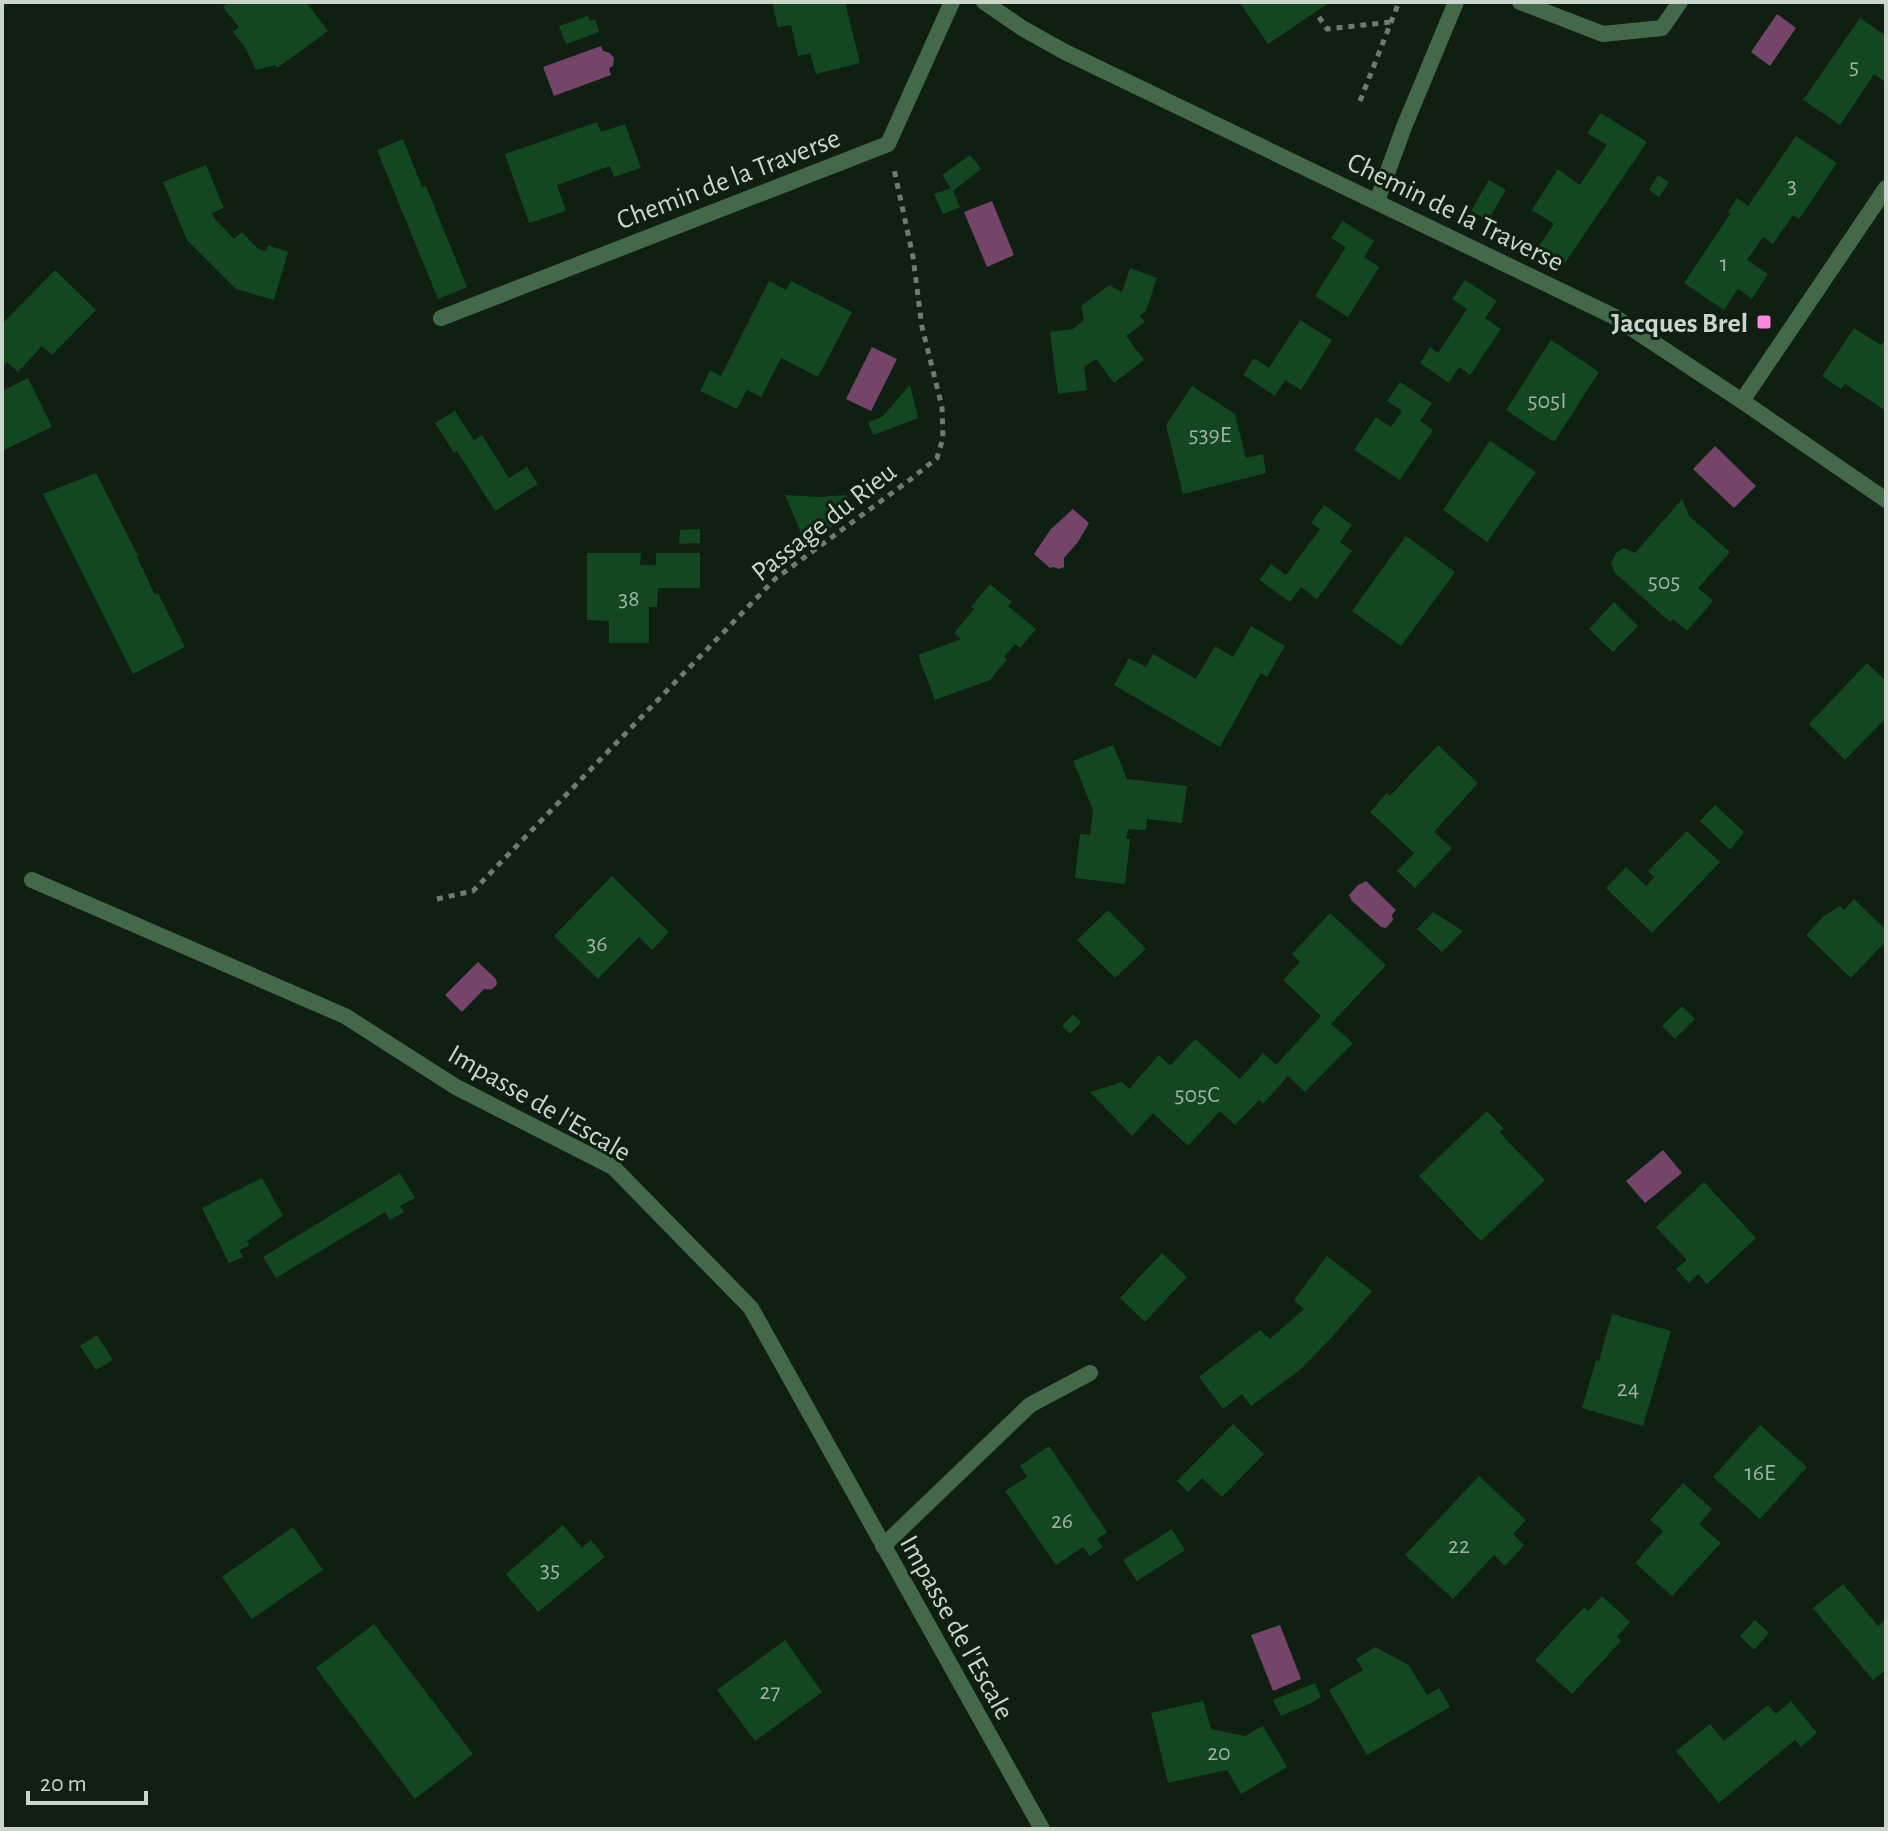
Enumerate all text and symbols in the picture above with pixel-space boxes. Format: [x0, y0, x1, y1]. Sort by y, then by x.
house number: 5 [1849, 55, 1859, 79]
street label: Chemin de la Traverse [613, 124, 844, 235]
street label: Chemin de la Traverse [1343, 148, 1568, 277]
house number: 3 [1787, 174, 1797, 198]
house number: 1 [1720, 252, 1728, 276]
place label: Jacques Brel [1611, 310, 1748, 338]
marker: Jacques Brel [1755, 313, 1773, 331]
house number: 505I [1527, 389, 1567, 413]
house number: 539E [1189, 423, 1232, 447]
street label: Passage du Rieu [747, 458, 902, 587]
house number: 505 [1648, 570, 1680, 594]
house number: 38 [618, 587, 640, 611]
house number: 36 [586, 932, 608, 956]
street label: Impasse de l'Escale [443, 1040, 635, 1167]
house number: 505C [1174, 1083, 1220, 1107]
house number: 24 [1617, 1377, 1639, 1401]
house number: 16E [1744, 1461, 1776, 1485]
house number: 26 [1051, 1509, 1073, 1533]
street label: Impasse de l'Escale [894, 1531, 1018, 1725]
house number: 22 [1448, 1534, 1470, 1558]
house number: 35 [540, 1558, 560, 1582]
house number: 27 [760, 1680, 780, 1704]
house number: 20 [1207, 1741, 1231, 1765]
scale bar [28, 1755, 146, 1805]
text: 20 m [40, 1772, 87, 1796]

